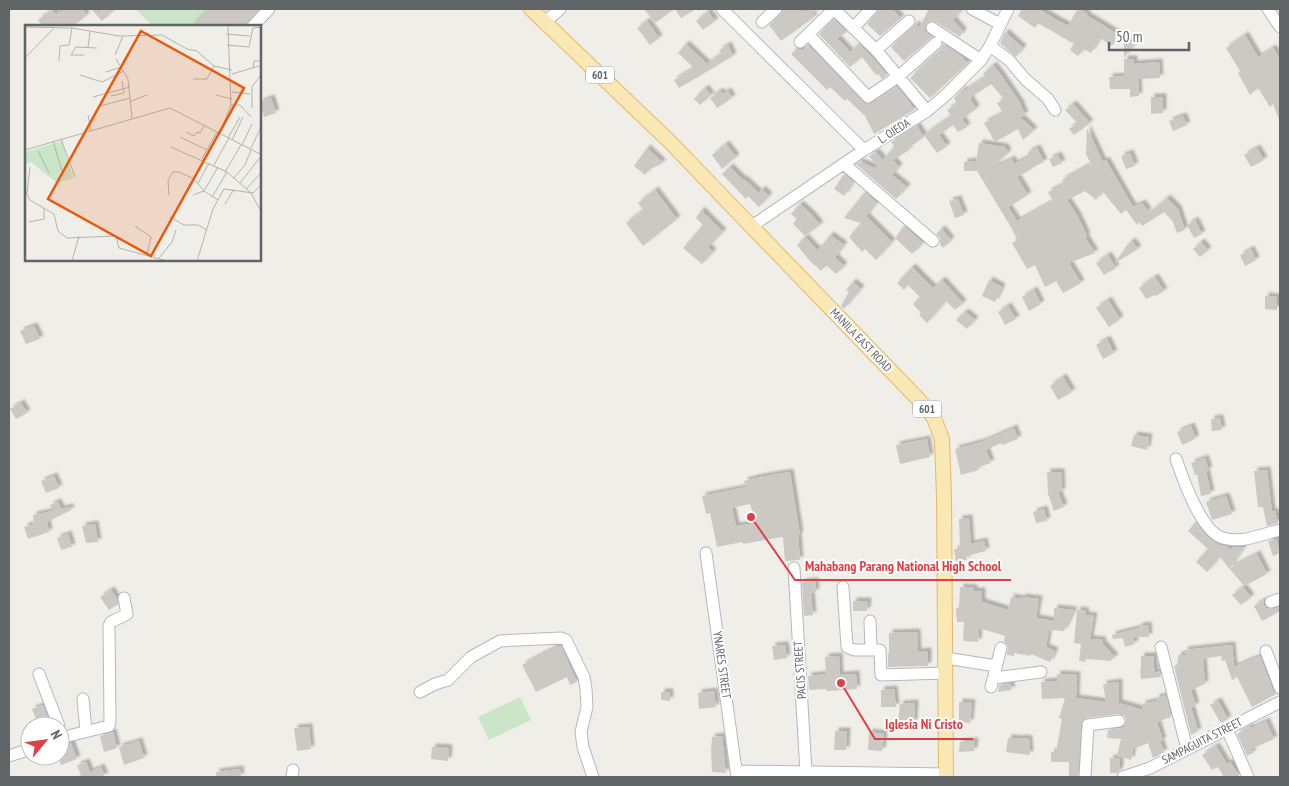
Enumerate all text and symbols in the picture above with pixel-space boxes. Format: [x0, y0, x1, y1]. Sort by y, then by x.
scale bar [1109, 20, 1189, 52]
inset map [25, 25, 261, 261]
text: 50 m [1116, 27, 1142, 46]
road number: 601 [586, 66, 614, 84]
street label: L. OJEDA [875, 115, 913, 146]
street label: MANILA EAST ROAD [827, 305, 895, 375]
road number: 601 [913, 400, 941, 418]
callout: Mahabang Parang National High School [795, 551, 1011, 580]
text: Mahabang Parang National High School [805, 557, 1002, 575]
street label: YNARES STREET [710, 630, 735, 700]
street label: PACIS STREET [790, 640, 809, 700]
callout: Iglesia Ni Cristo [875, 710, 973, 739]
street label: SAMPAGUITA STREET [1159, 714, 1245, 767]
text: Iglesia Ni Cristo [885, 715, 963, 733]
north arrow [20, 716, 70, 766]
text: N [47, 727, 66, 742]

